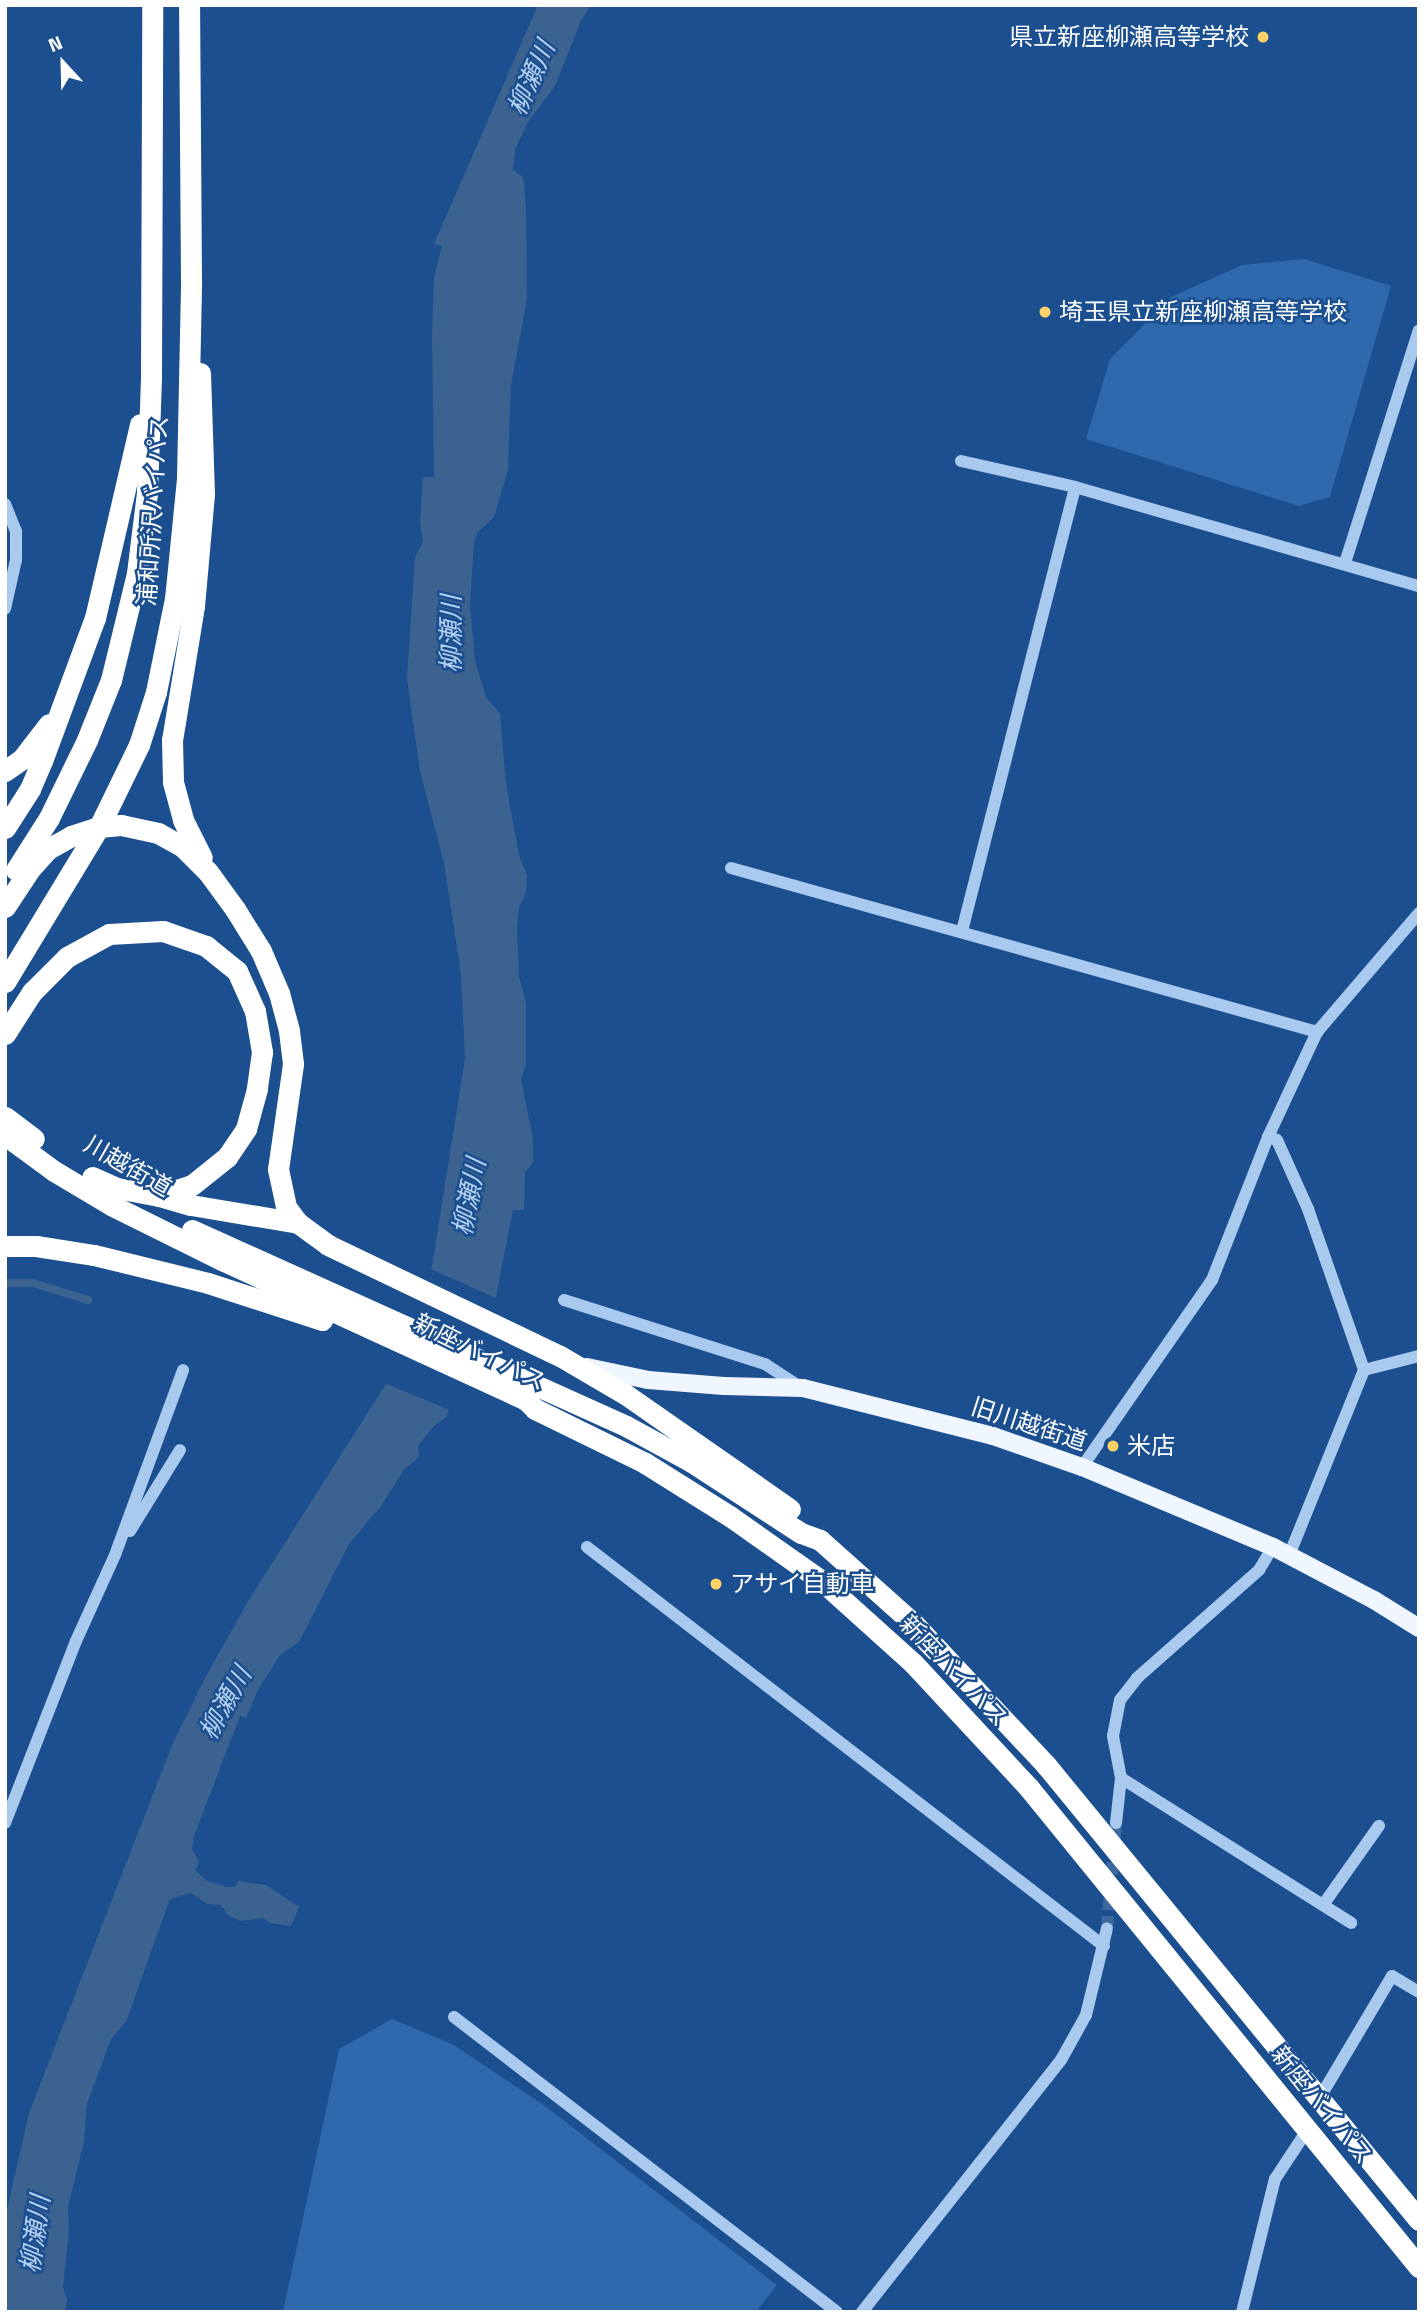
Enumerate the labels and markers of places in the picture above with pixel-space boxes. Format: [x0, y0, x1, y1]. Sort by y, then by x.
place label: 県立新座柳瀬高等学校 [1009, 23, 1249, 51]
marker: 県立新座柳瀬高等学校 [1255, 29, 1271, 45]
place label: 埼玉県立新座柳瀬高等学校 [1059, 298, 1347, 326]
marker: 埼玉県立新座柳瀬高等学校 [1037, 304, 1053, 320]
place label: 米店 [1127, 1432, 1175, 1460]
marker: 米店 [1105, 1438, 1121, 1454]
place label: アサイ自動車 [730, 1570, 874, 1598]
marker: アサイ自動車 [708, 1576, 724, 1592]

